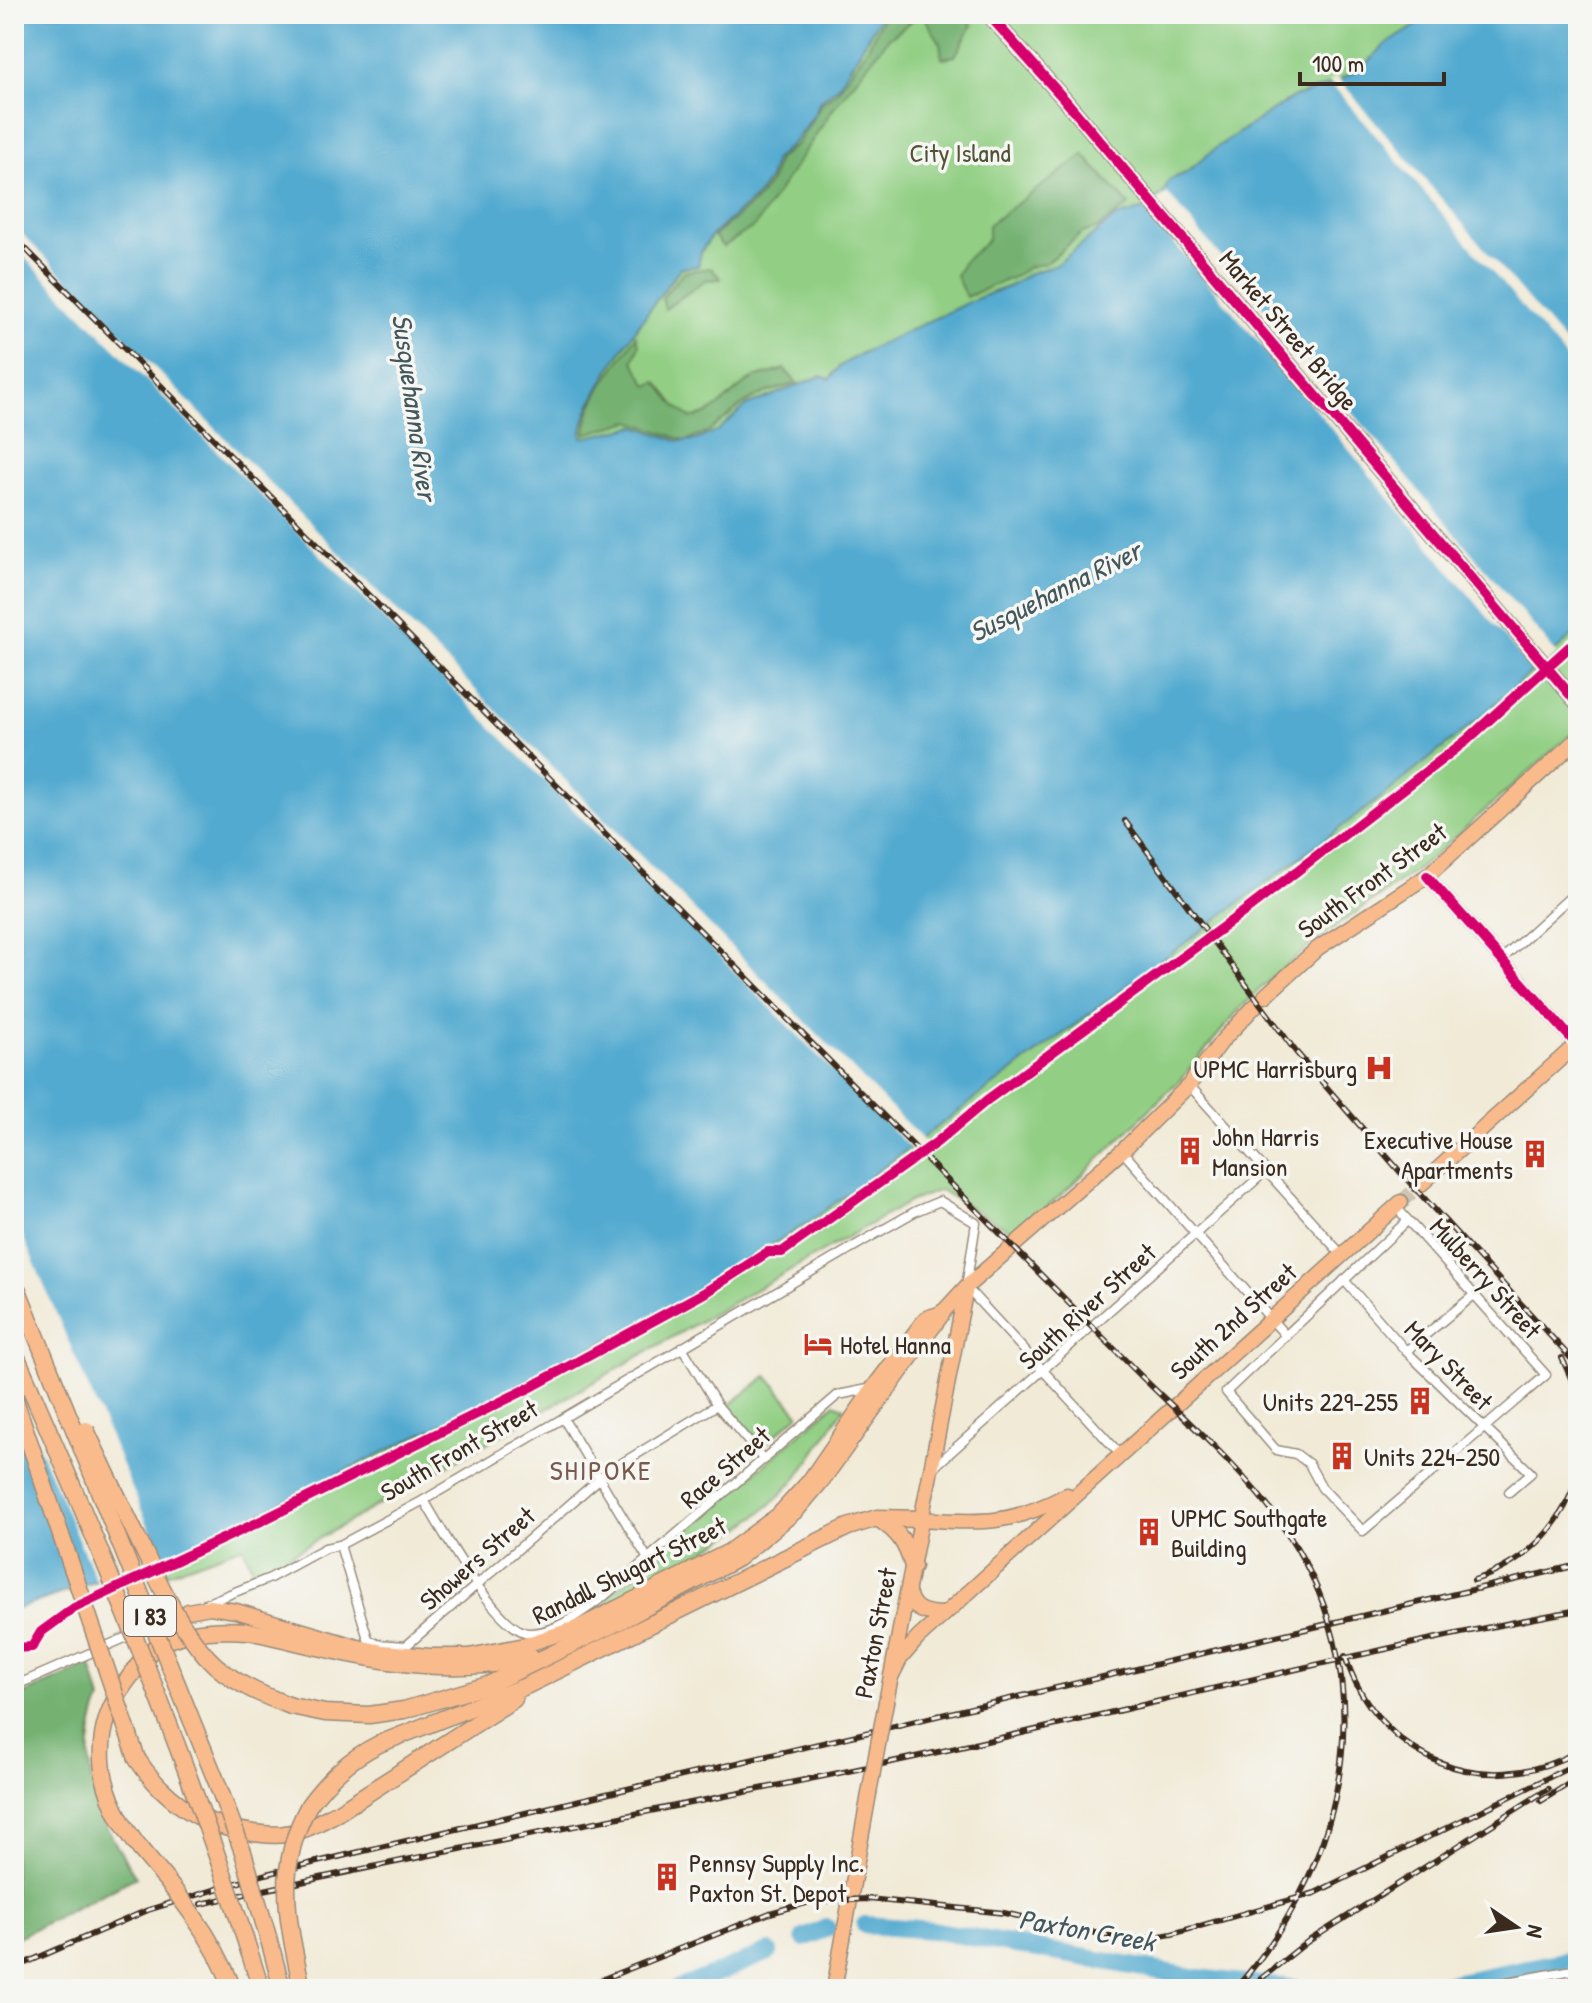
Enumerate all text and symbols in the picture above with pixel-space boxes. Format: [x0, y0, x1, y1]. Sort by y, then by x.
scale bar [1300, 36, 1444, 86]
text: 100 m [1312, 47, 1364, 79]
park label: City Island [909, 135, 1011, 170]
street label: Market Street Bridge [1212, 242, 1366, 418]
water label: Susquehanna River [383, 311, 447, 506]
water label: Susquehanna River [963, 530, 1150, 651]
street label: South Front Street [1290, 813, 1454, 946]
place label: UPMC Harrisburg [1194, 1051, 1357, 1086]
hospital icon: UPMC Harrisburg [1364, 1053, 1394, 1083]
place label: John Harris Mansion [1212, 1119, 1319, 1184]
place label: Executive House Apartments [1364, 1122, 1513, 1187]
building icon: John Harris Mansion [1175, 1136, 1205, 1166]
building icon: Executive House Apartments [1520, 1139, 1550, 1169]
street label: Mulberry Street [1422, 1210, 1550, 1347]
street label: South River Street [1011, 1234, 1164, 1377]
street label: South 2nd Street [1162, 1254, 1305, 1387]
street label: Mary Street [1397, 1312, 1502, 1419]
place label: Hotel Hanna [840, 1327, 951, 1362]
hotel icon: Hotel Hanna [803, 1329, 833, 1359]
place label: Units 229-255 [1263, 1384, 1398, 1419]
building icon: Units 229-255 [1405, 1386, 1435, 1416]
street label: South Front Street [374, 1390, 545, 1509]
street label: Race Street [672, 1417, 778, 1516]
place label: Units 224-250 [1364, 1439, 1500, 1474]
building icon: Units 224-250 [1327, 1441, 1357, 1471]
district label: SHIPOKE [550, 1451, 652, 1489]
street label: Showers Street [412, 1497, 543, 1618]
place label: UPMC Southgate Building [1171, 1500, 1327, 1565]
street label: Randall Shugart Street [526, 1507, 733, 1632]
building icon: UPMC Southgate Building [1134, 1517, 1164, 1547]
street label: Paxton Street [845, 1564, 905, 1701]
road number: I 83 [124, 1596, 176, 1636]
place label: Pennsy Supply Inc. Paxton St. Depot [689, 1845, 864, 1910]
building icon: Pennsy Supply Inc. Paxton St. Depot [652, 1862, 682, 1892]
north arrow [1476, 1887, 1556, 1967]
water label: Paxton Creek [1016, 1899, 1160, 1961]
text: N [1519, 1922, 1551, 1941]

